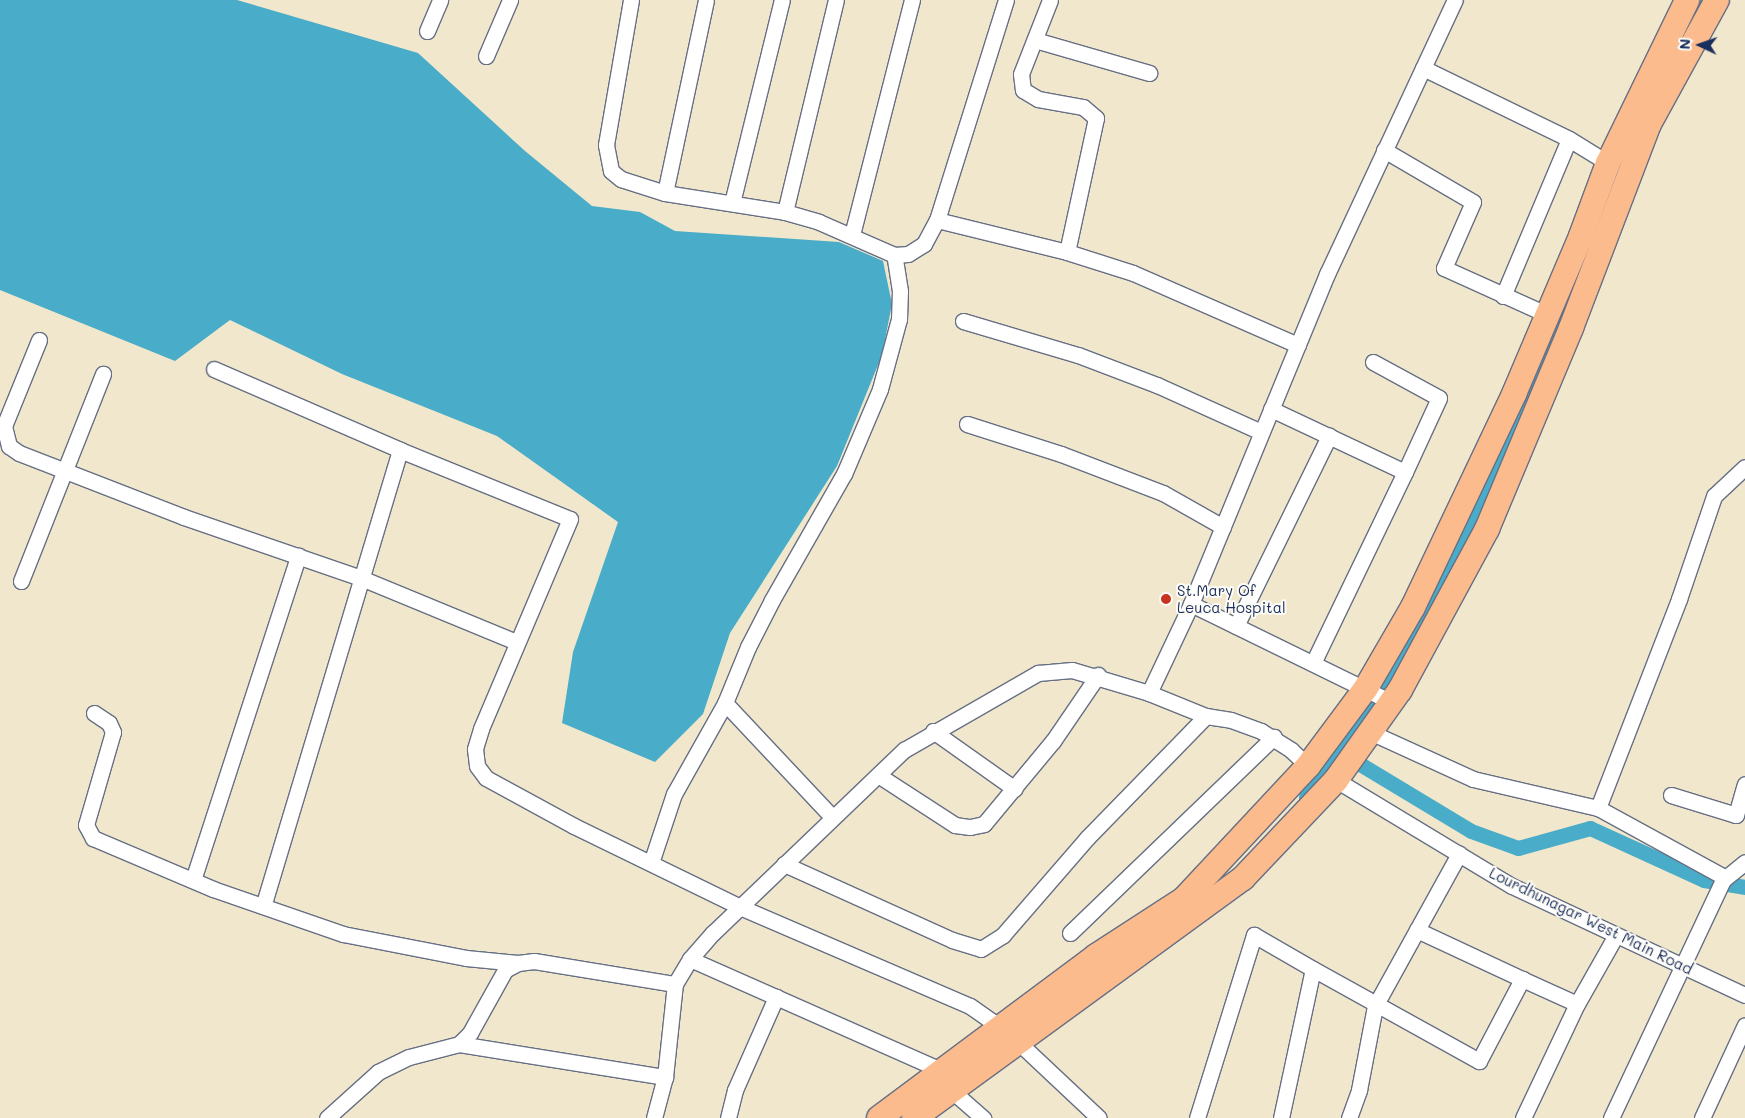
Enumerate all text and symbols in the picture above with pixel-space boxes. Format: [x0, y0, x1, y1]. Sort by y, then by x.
north arrow [1675, 20, 1725, 70]
text: N [1675, 38, 1694, 50]
place label: St.Mary Of Leuca Hospital [1177, 581, 1286, 616]
marker: St.Mary Of Leuca Hospital [1159, 592, 1173, 606]
street label: Lourdhunagar West Main Road [1486, 864, 1696, 978]

